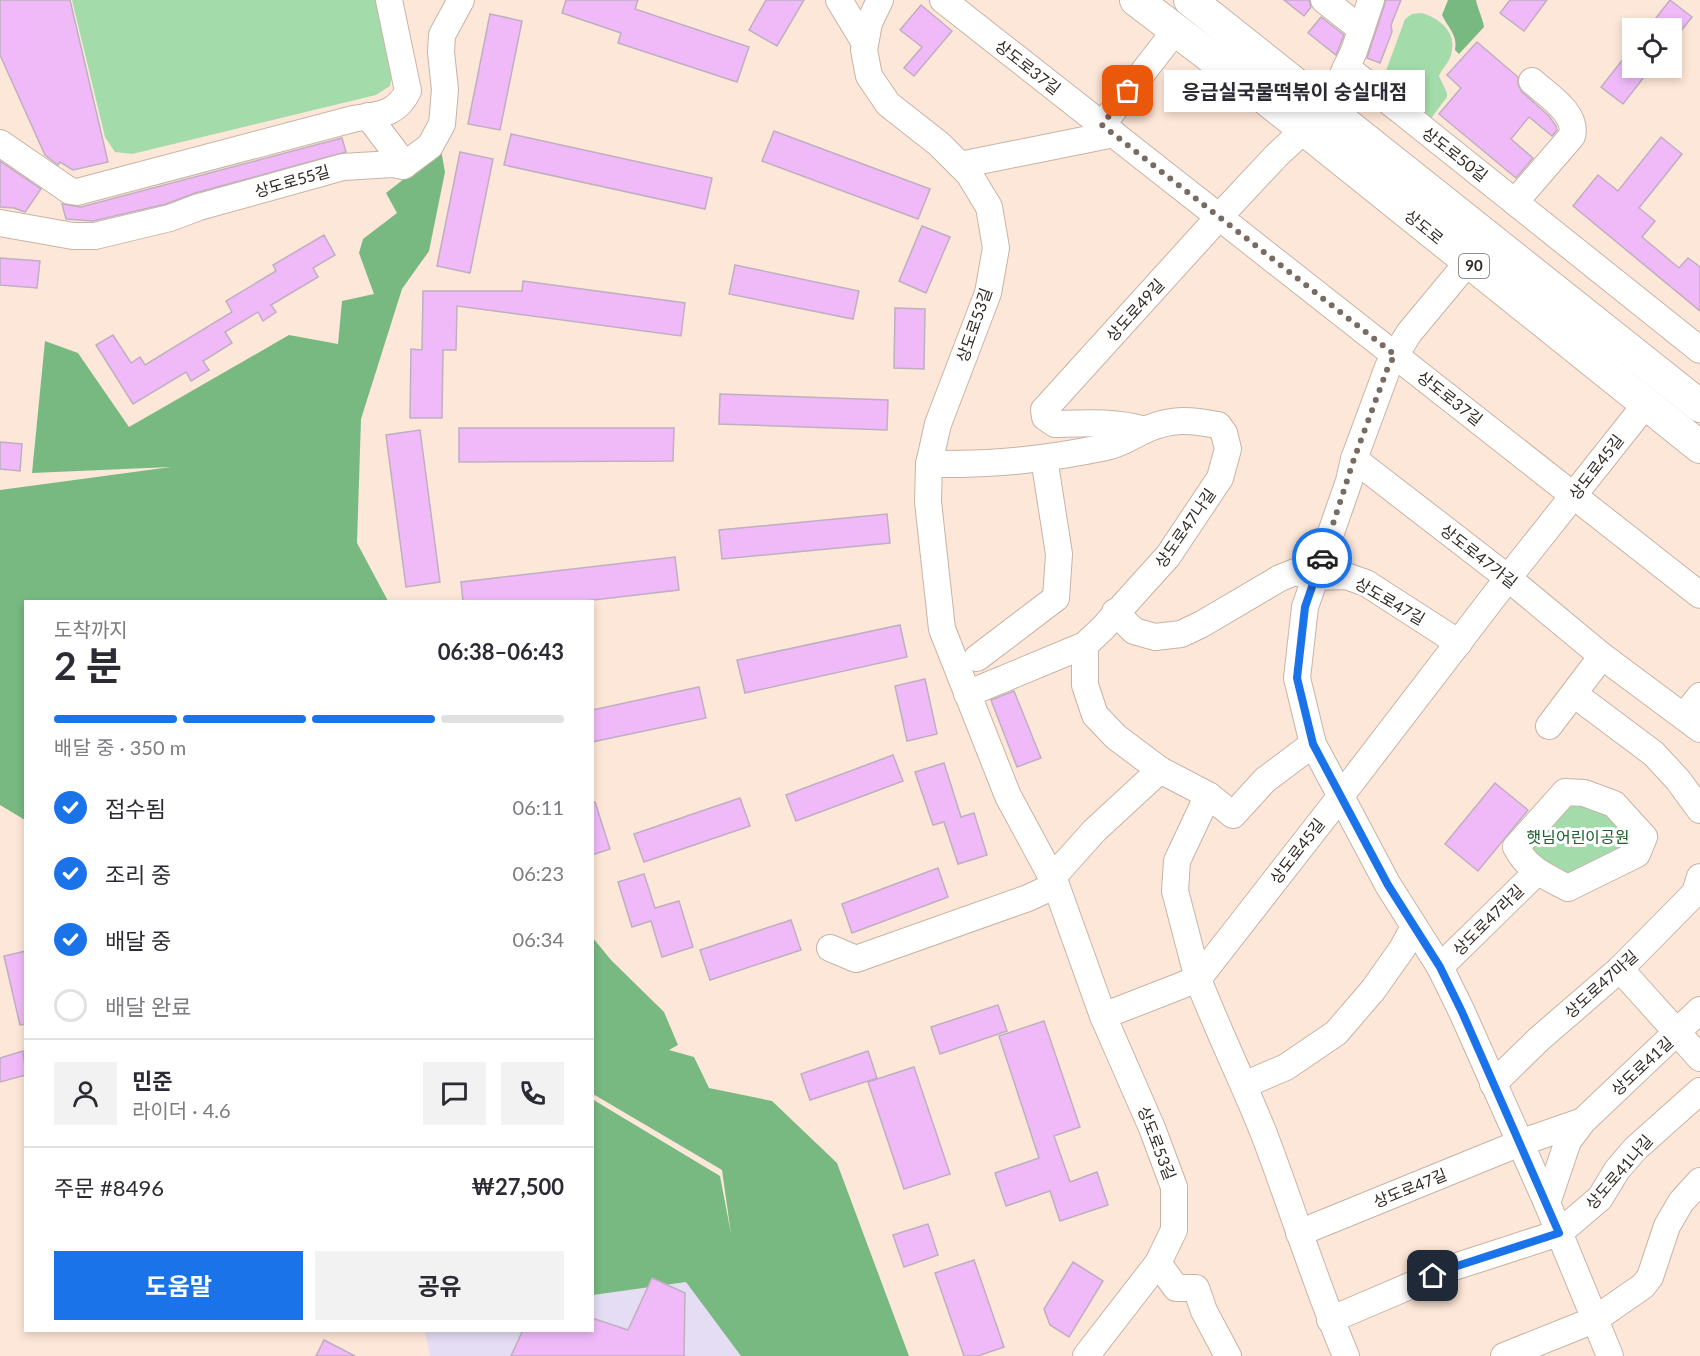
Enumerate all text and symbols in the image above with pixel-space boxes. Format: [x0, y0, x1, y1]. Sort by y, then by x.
map controls [1622, 18, 1682, 78]
button: locate [1622, 18, 1682, 78]
street label: 상도로37길 [992, 35, 1065, 98]
pin [1102, 65, 1153, 116]
callout: 응급실국물떡볶이 숭실대점 [1164, 70, 1425, 112]
icon: bag [1111, 74, 1144, 107]
text: 응급실국물떡볶이 숭실대점 [1182, 79, 1407, 103]
street label: 상도로50길 [1419, 122, 1492, 185]
street label: 상도로55길 [252, 161, 332, 200]
street label: 상도로 [1401, 205, 1448, 248]
road number: 90 [1459, 254, 1489, 278]
street label: 상도로49길 [1102, 275, 1168, 345]
street label: 상도로53길 [952, 285, 995, 365]
street label: 상도로37길 [1414, 366, 1487, 429]
street label: 상도로45길 [1564, 430, 1627, 503]
street label: 상도로47나길 [1150, 485, 1219, 571]
street label: 상도로47가길 [1437, 520, 1521, 591]
courier [1292, 528, 1352, 588]
icon: car [1306, 542, 1339, 575]
street label: 상도로47길 [1352, 573, 1429, 628]
text: 도착까지 [54, 617, 128, 641]
text: 06:38–06:43 [438, 638, 564, 665]
text: 2 분 [54, 642, 122, 688]
text: 배달 중 · 350 m [54, 735, 186, 759]
icon: check [54, 791, 87, 824]
text: 접수됨 [105, 795, 166, 822]
text: 06:11 [513, 795, 564, 819]
street label: 상도로45길 [1265, 814, 1328, 887]
park label: 햇님어린이공원 [1526, 827, 1630, 846]
icon: check [54, 857, 87, 890]
text: 조리 중 [105, 861, 171, 888]
text: 06:23 [513, 861, 564, 885]
street label: 상도로47라길 [1448, 880, 1527, 959]
icon: check [54, 923, 87, 956]
text: 배달 중 [105, 927, 171, 954]
text: 06:34 [513, 927, 564, 951]
street label: 상도로47마길 [1560, 946, 1641, 1022]
text: 배달 완료 [105, 993, 192, 1020]
street label: 상도로41길 [1607, 1032, 1676, 1099]
button: person [54, 1062, 117, 1125]
button: chat [423, 1062, 486, 1125]
button: phone [501, 1062, 564, 1125]
text: 민준 [132, 1067, 172, 1094]
text: 라이더 · 4.6 [132, 1098, 231, 1122]
street label: 상도로53길 [1135, 1103, 1180, 1182]
street label: 상도로41나길 [1581, 1131, 1656, 1213]
street label: 상도로47길 [1370, 1164, 1449, 1211]
text: ₩27,500 [471, 1173, 564, 1200]
text: 주문 #8496 [54, 1174, 164, 1201]
pin [1407, 1250, 1458, 1301]
button: 도움말 [54, 1251, 303, 1320]
button: 공유 [315, 1251, 564, 1320]
icon: home [1416, 1259, 1449, 1292]

